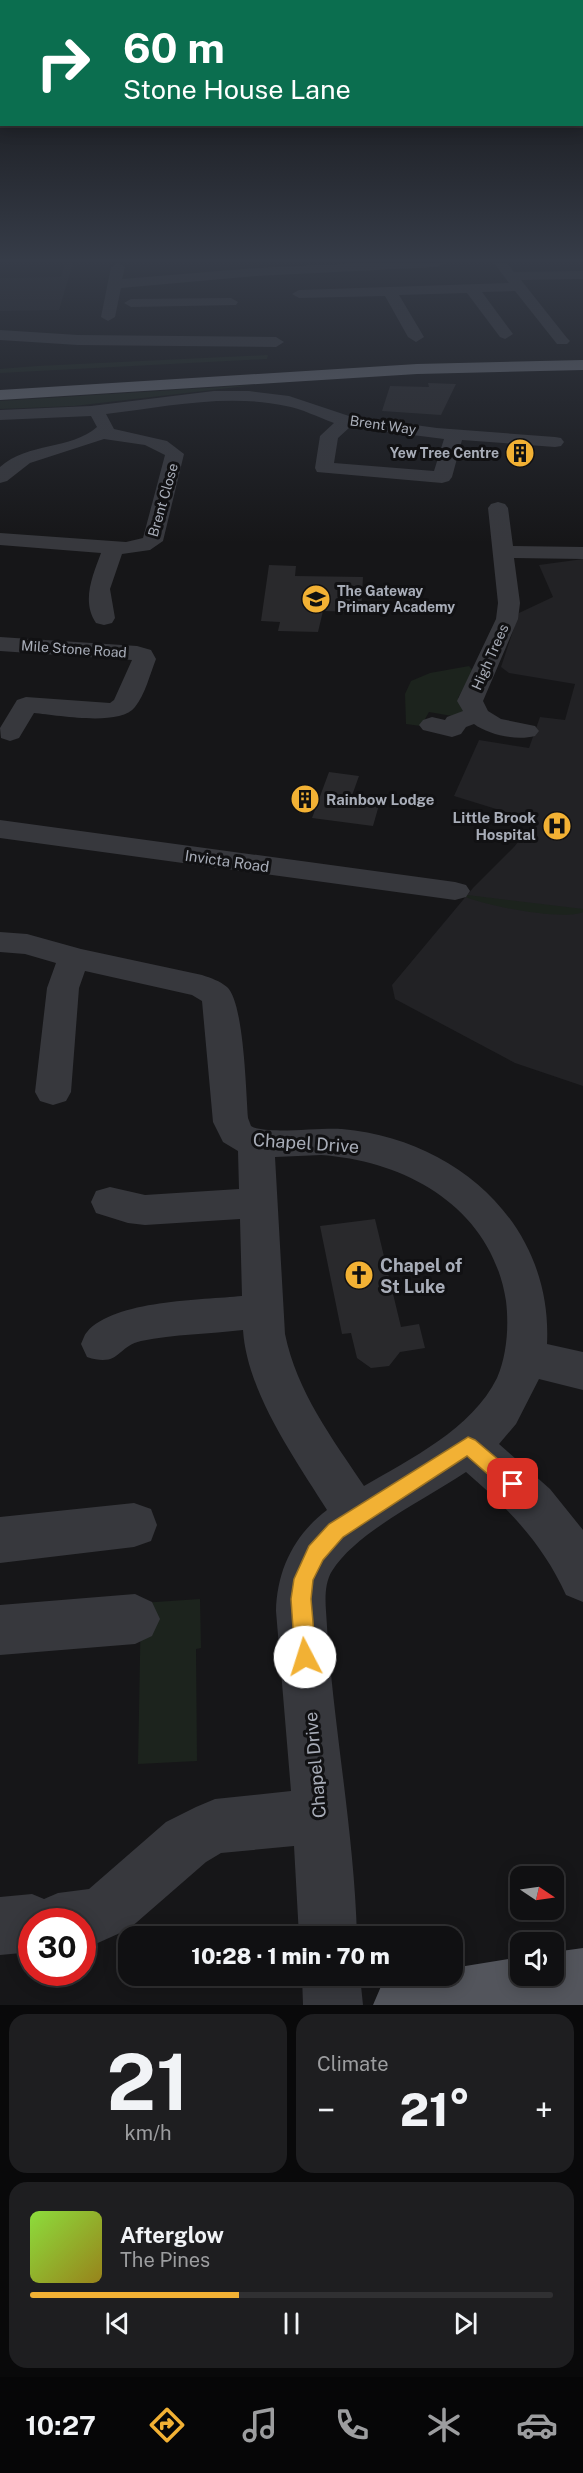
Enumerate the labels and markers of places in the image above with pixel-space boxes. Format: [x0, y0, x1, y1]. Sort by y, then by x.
building icon: Yew Tree Centre [504, 437, 536, 469]
place label: Yew Tree Centre [390, 445, 499, 461]
school or university icon: The Gateway Primary Academy [300, 583, 332, 615]
place label: The Gateway Primary Academy [337, 583, 455, 615]
building icon: Rainbow Lodge [289, 783, 321, 815]
place label: Rainbow Lodge [326, 791, 435, 808]
place label: Little Brook Hospital [452, 809, 536, 843]
hospital icon: Little Brook Hospital [541, 810, 573, 842]
place label: Chapel of St Luke [380, 1255, 462, 1297]
church icon: Chapel of St Luke [343, 1259, 375, 1291]
pin [487, 1458, 538, 1509]

